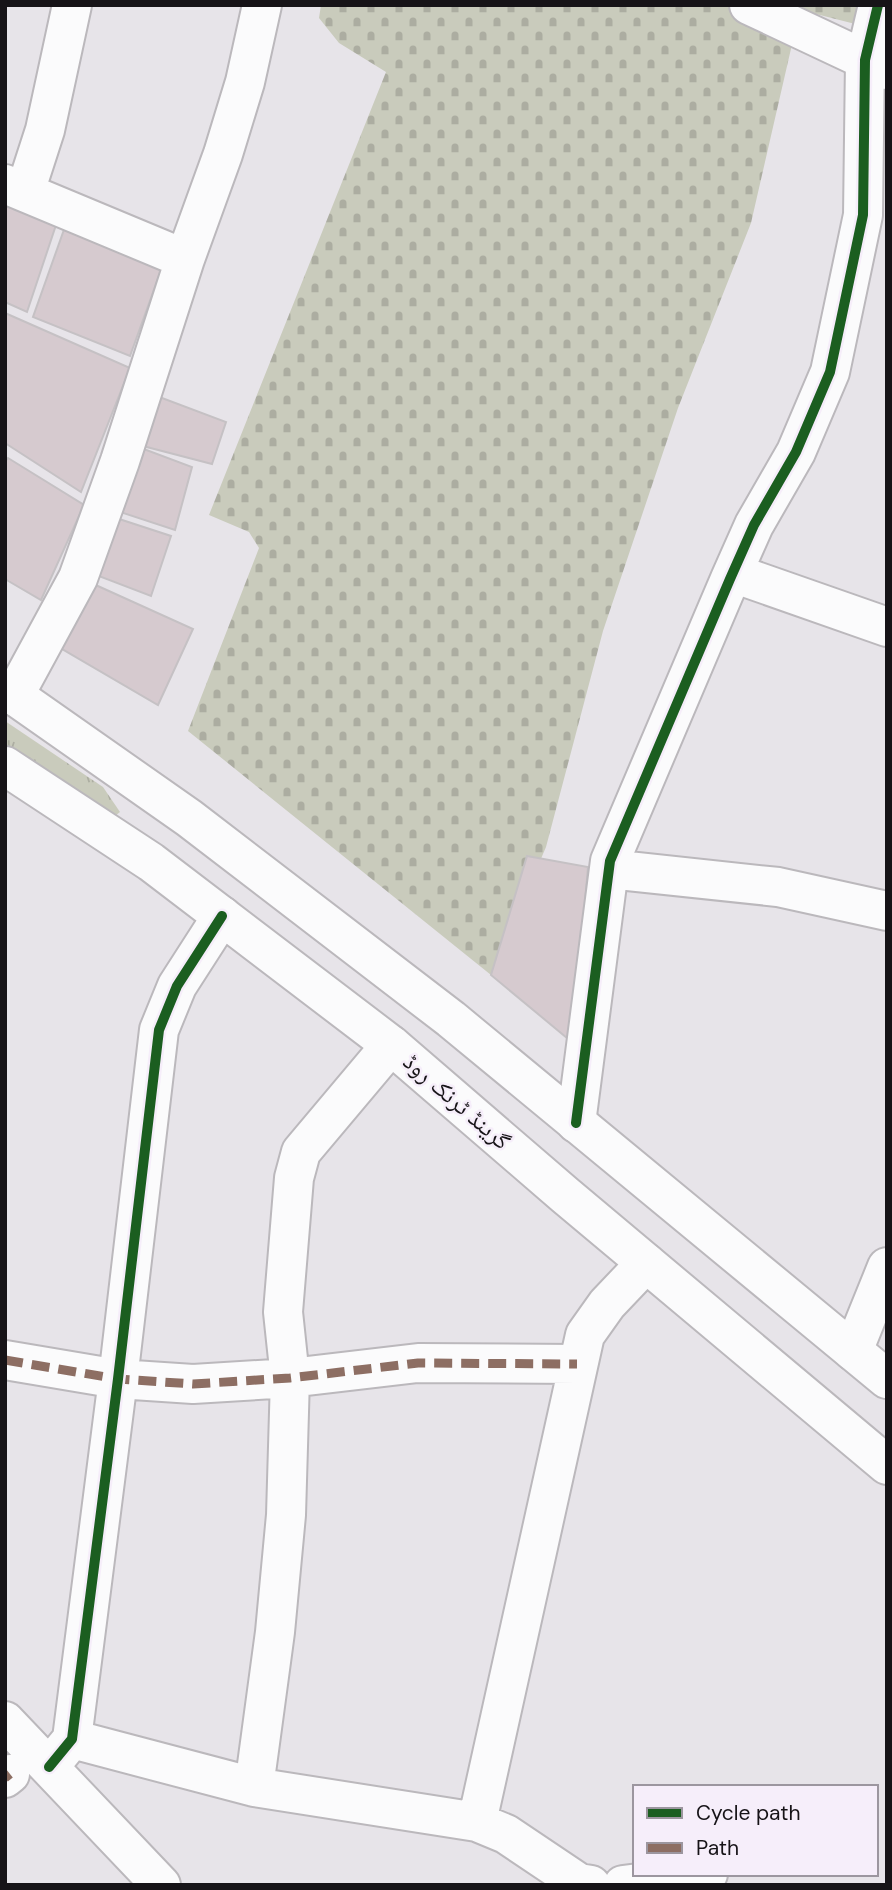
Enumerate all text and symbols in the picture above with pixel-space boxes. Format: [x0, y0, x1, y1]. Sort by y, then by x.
street label: گرینڈ ٹرنک روڈ [397, 1046, 517, 1156]
legend [633, 1785, 878, 1876]
text: Cycle path [696, 1799, 801, 1827]
text: Path [696, 1834, 739, 1862]

